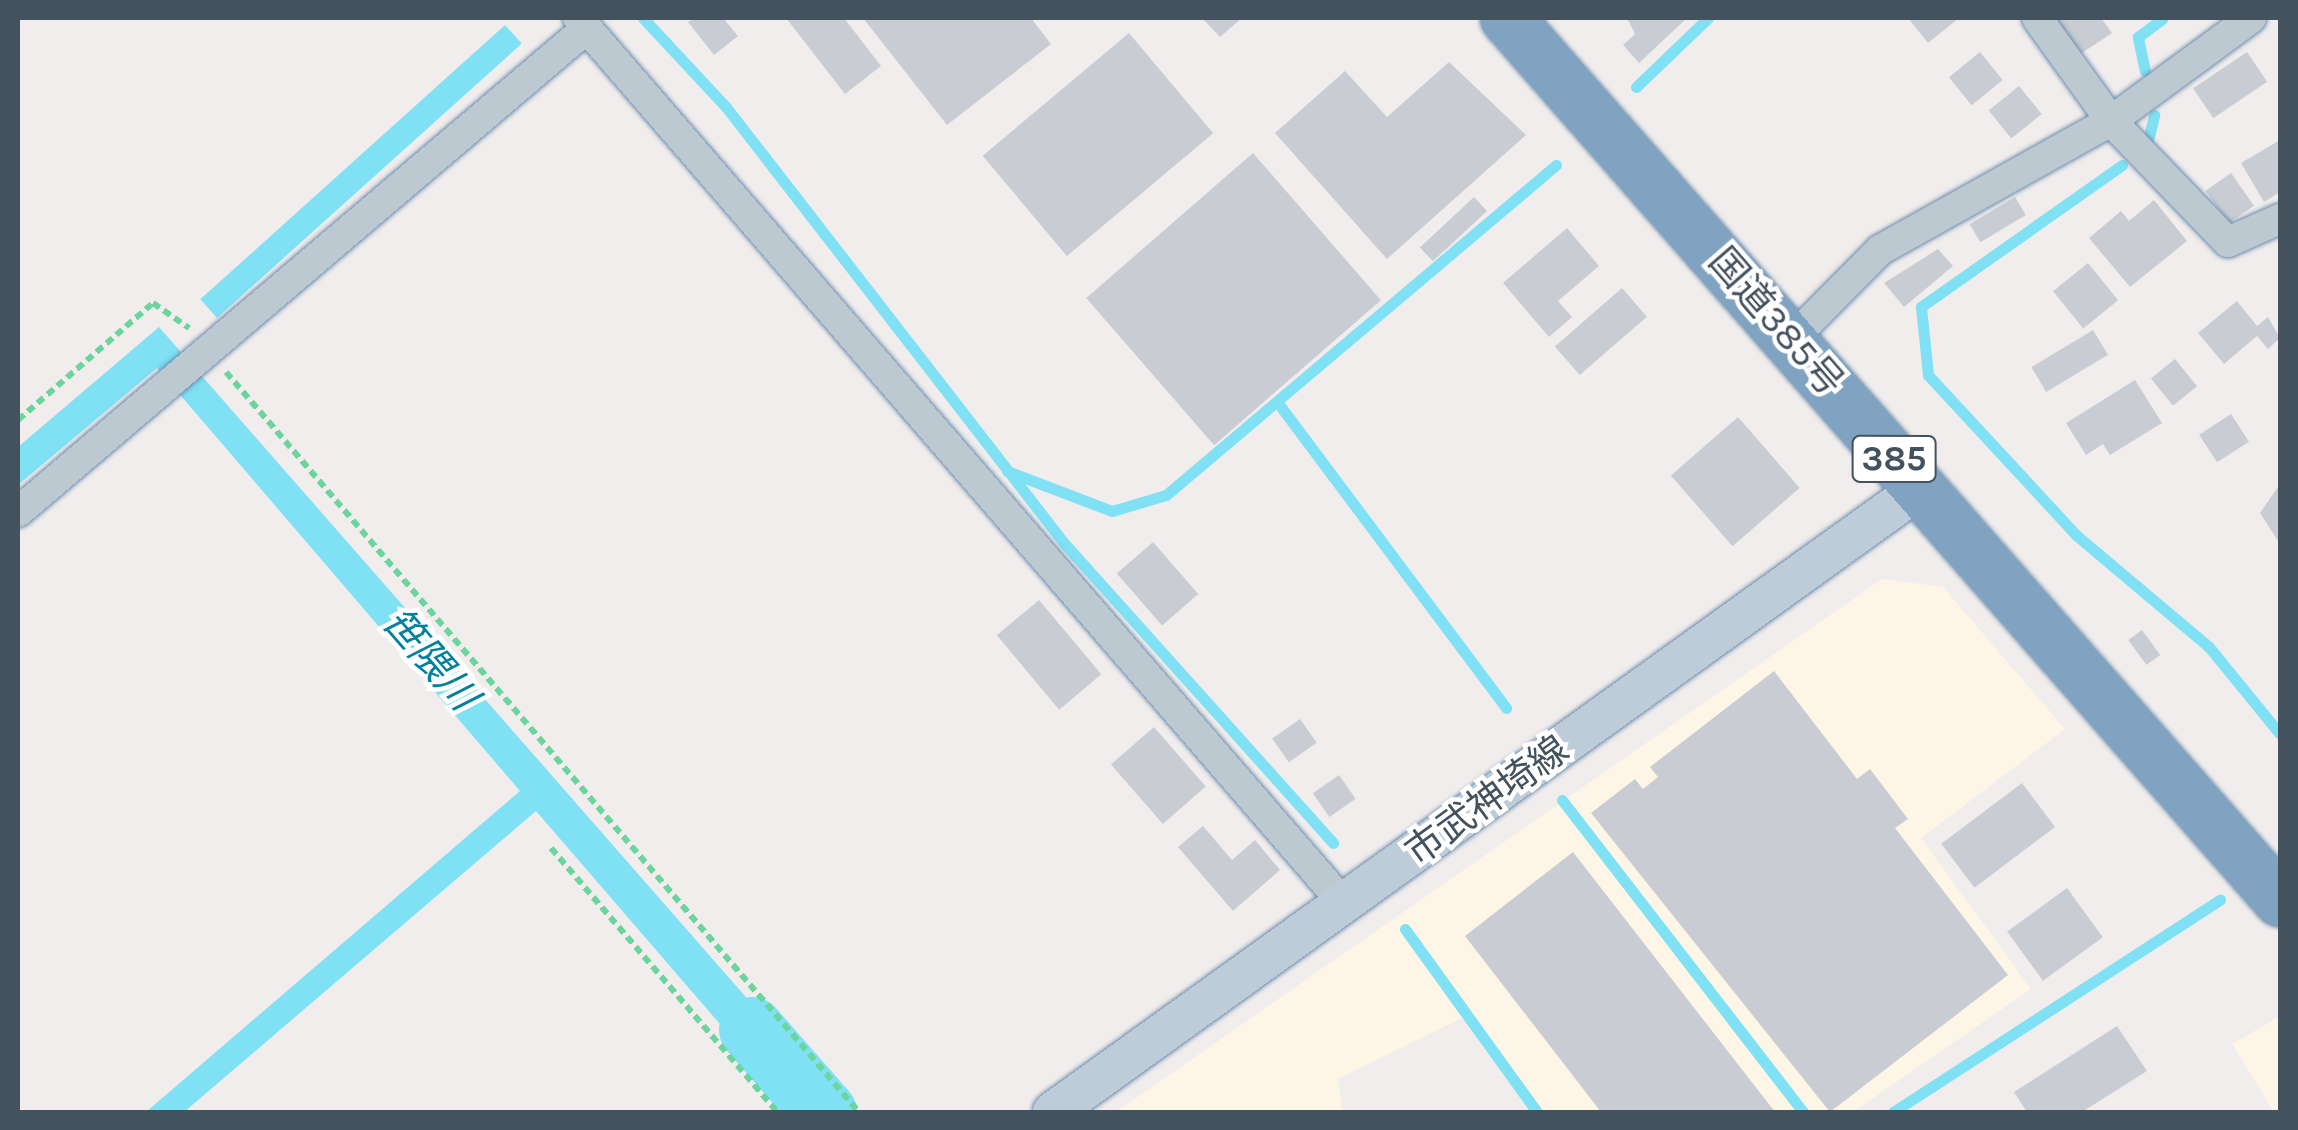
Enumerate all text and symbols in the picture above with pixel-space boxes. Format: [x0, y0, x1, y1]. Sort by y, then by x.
street label: 国道385号 [1699, 239, 1853, 405]
road number: 385 [1852, 429, 1936, 489]
water label: 笹隈川 [373, 598, 487, 720]
street label: 市武神埼線 [1397, 727, 1577, 875]

